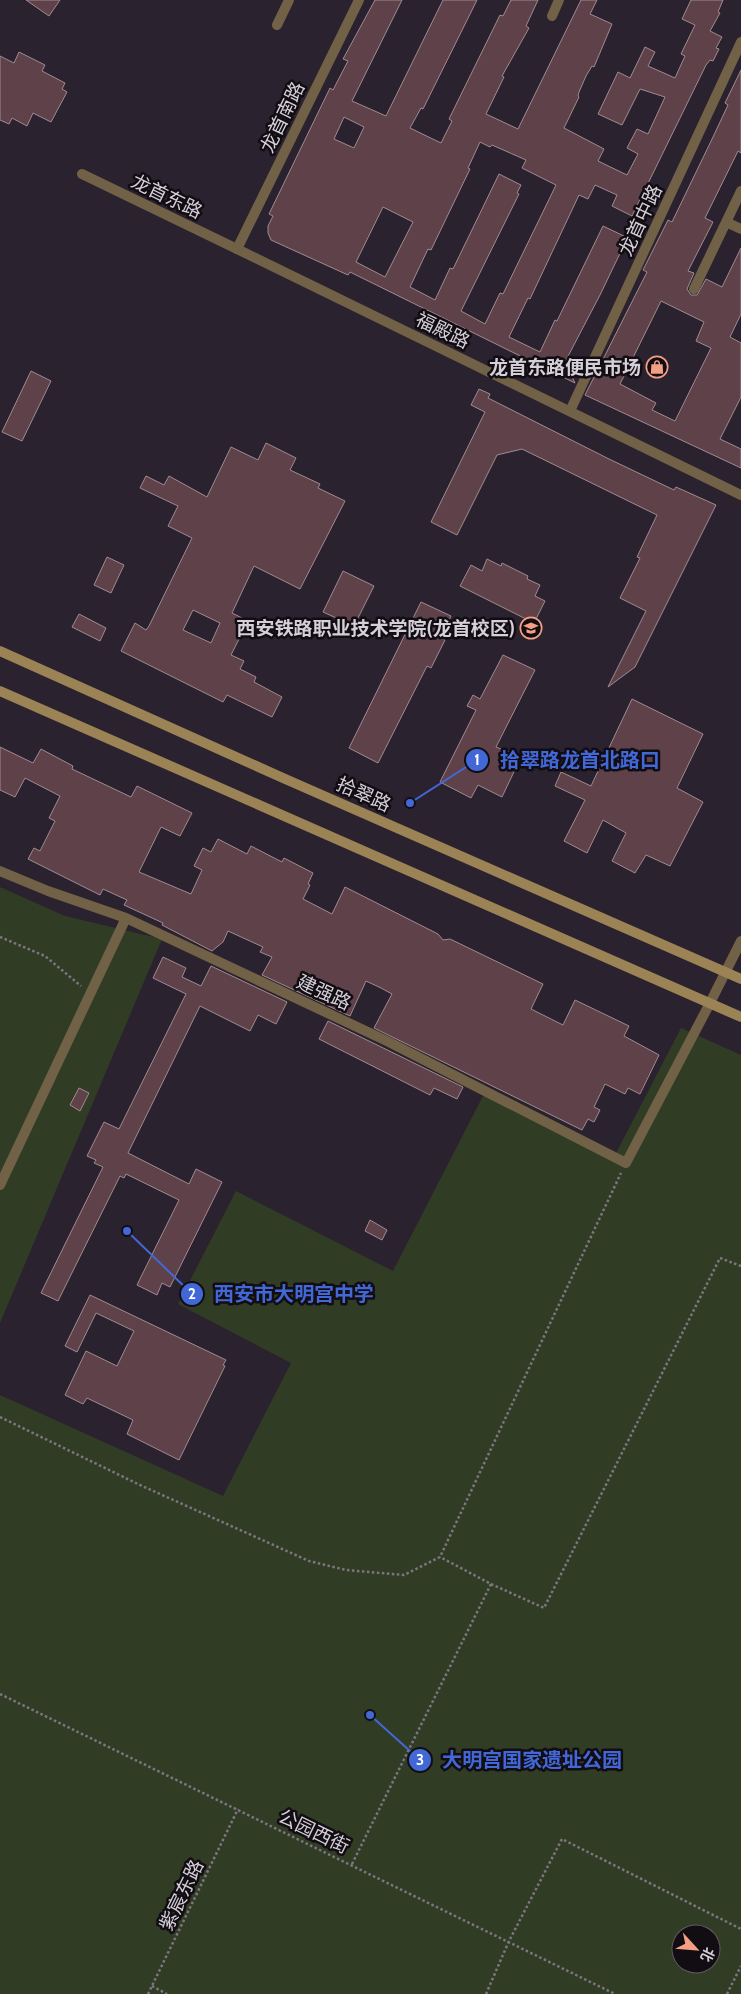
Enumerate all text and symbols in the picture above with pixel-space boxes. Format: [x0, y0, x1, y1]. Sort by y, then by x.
street label: 龙首南路 [255, 78, 309, 156]
street label: 龙首东路 [128, 169, 206, 223]
street label: 龙首中路 [614, 181, 667, 260]
street label: 福殿路 [412, 308, 473, 353]
shop icon: 龙首东路便民市场 [645, 355, 669, 379]
place label: 龙首东路便民市场 [489, 356, 641, 379]
school or university icon: 西安铁路职业技术学院(龙首校区) [519, 616, 543, 640]
place label: 西安铁路职业技术学院(龙首校区) [237, 617, 515, 640]
callout: 拾翠路龙首北路口 [465, 742, 670, 777]
text: 拾翠路龙首北路口 [500, 748, 660, 772]
text: 1 [474, 751, 480, 769]
street label: 拾翠路 [333, 772, 395, 817]
street label: 建强路 [293, 970, 354, 1015]
callout: 西安市大明宫中学 [179, 1276, 384, 1311]
text: 西安市大明宫中学 [214, 1282, 374, 1306]
text: 2 [188, 1285, 196, 1303]
callout: 大明宫国家遗址公园 [407, 1742, 632, 1777]
text: 大明宫国家遗址公园 [442, 1748, 622, 1772]
text: 3 [416, 1751, 424, 1769]
street label: 公园西街 [275, 1804, 353, 1858]
street label: 紫宸东路 [154, 1856, 208, 1934]
north arrow [671, 1924, 721, 1974]
text: 北 [697, 1944, 719, 1965]

